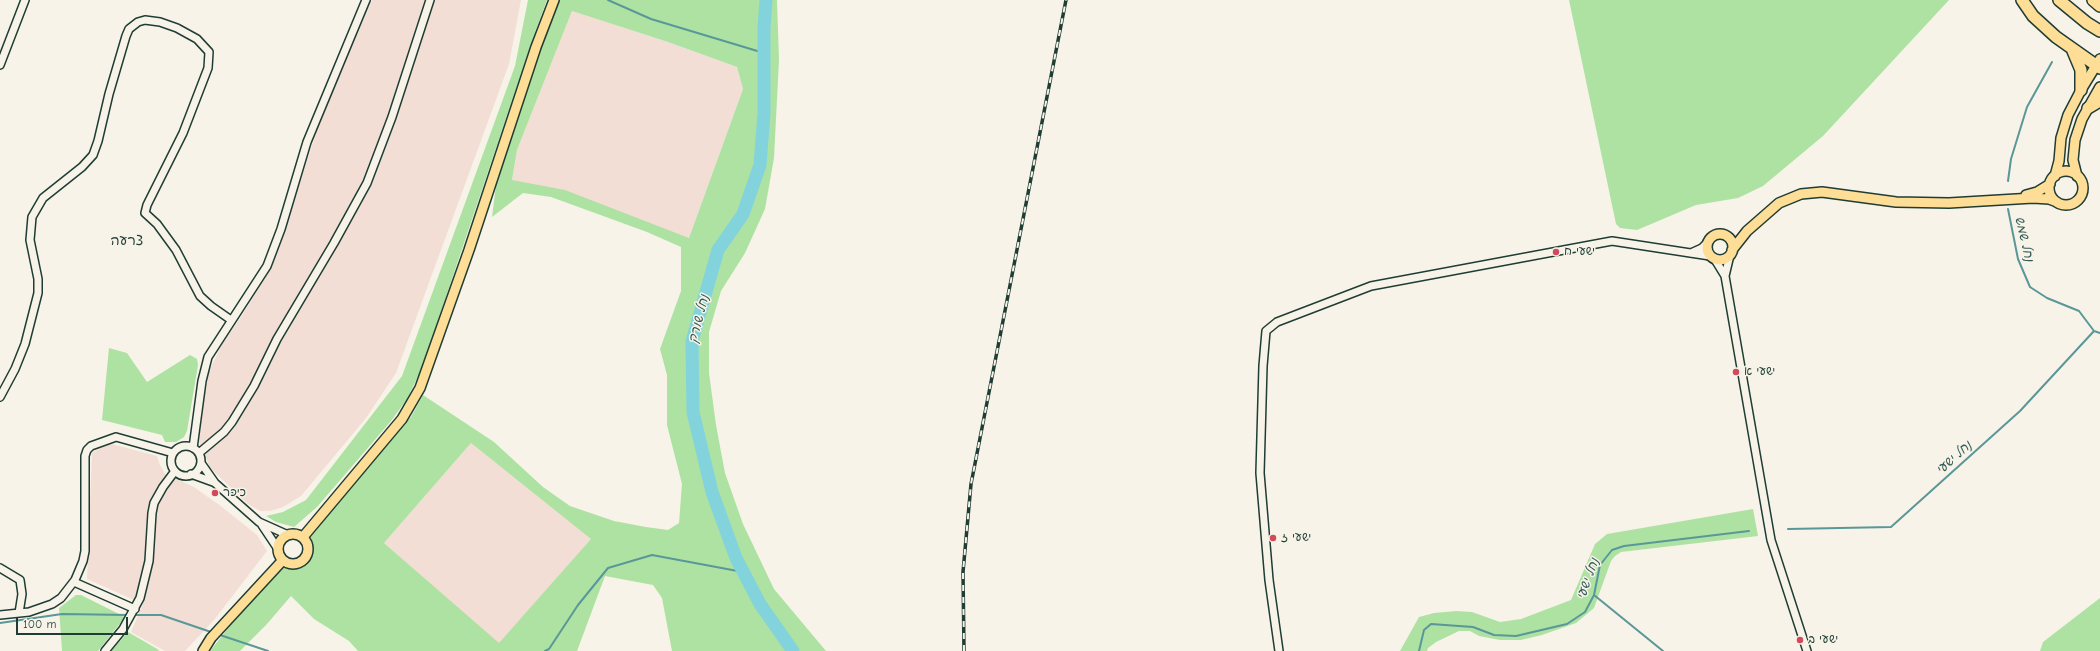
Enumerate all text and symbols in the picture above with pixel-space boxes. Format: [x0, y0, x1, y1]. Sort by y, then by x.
water label: נחל שמש [2011, 215, 2037, 263]
district label: צרעה [111, 233, 143, 249]
place label: ישעי ח [1564, 245, 1595, 259]
marker: ישעי ח [1551, 247, 1561, 257]
water label: נחל שורק [685, 293, 713, 345]
place label: ישעי א [1744, 365, 1775, 379]
marker: ישעי א [1731, 367, 1741, 377]
water label: נחל ישעי [1933, 438, 1975, 478]
place label: כיכר [223, 486, 246, 500]
marker: כיכר [210, 488, 220, 498]
place label: ישעי ז [1281, 531, 1311, 545]
marker: ישעי ז [1268, 533, 1278, 543]
water label: נחל ישעי [1573, 556, 1603, 602]
scale bar [18, 609, 130, 635]
text: 100 m [23, 617, 56, 631]
place label: ישעי ב [1808, 633, 1838, 647]
marker: ישעי ב [1795, 635, 1805, 645]

